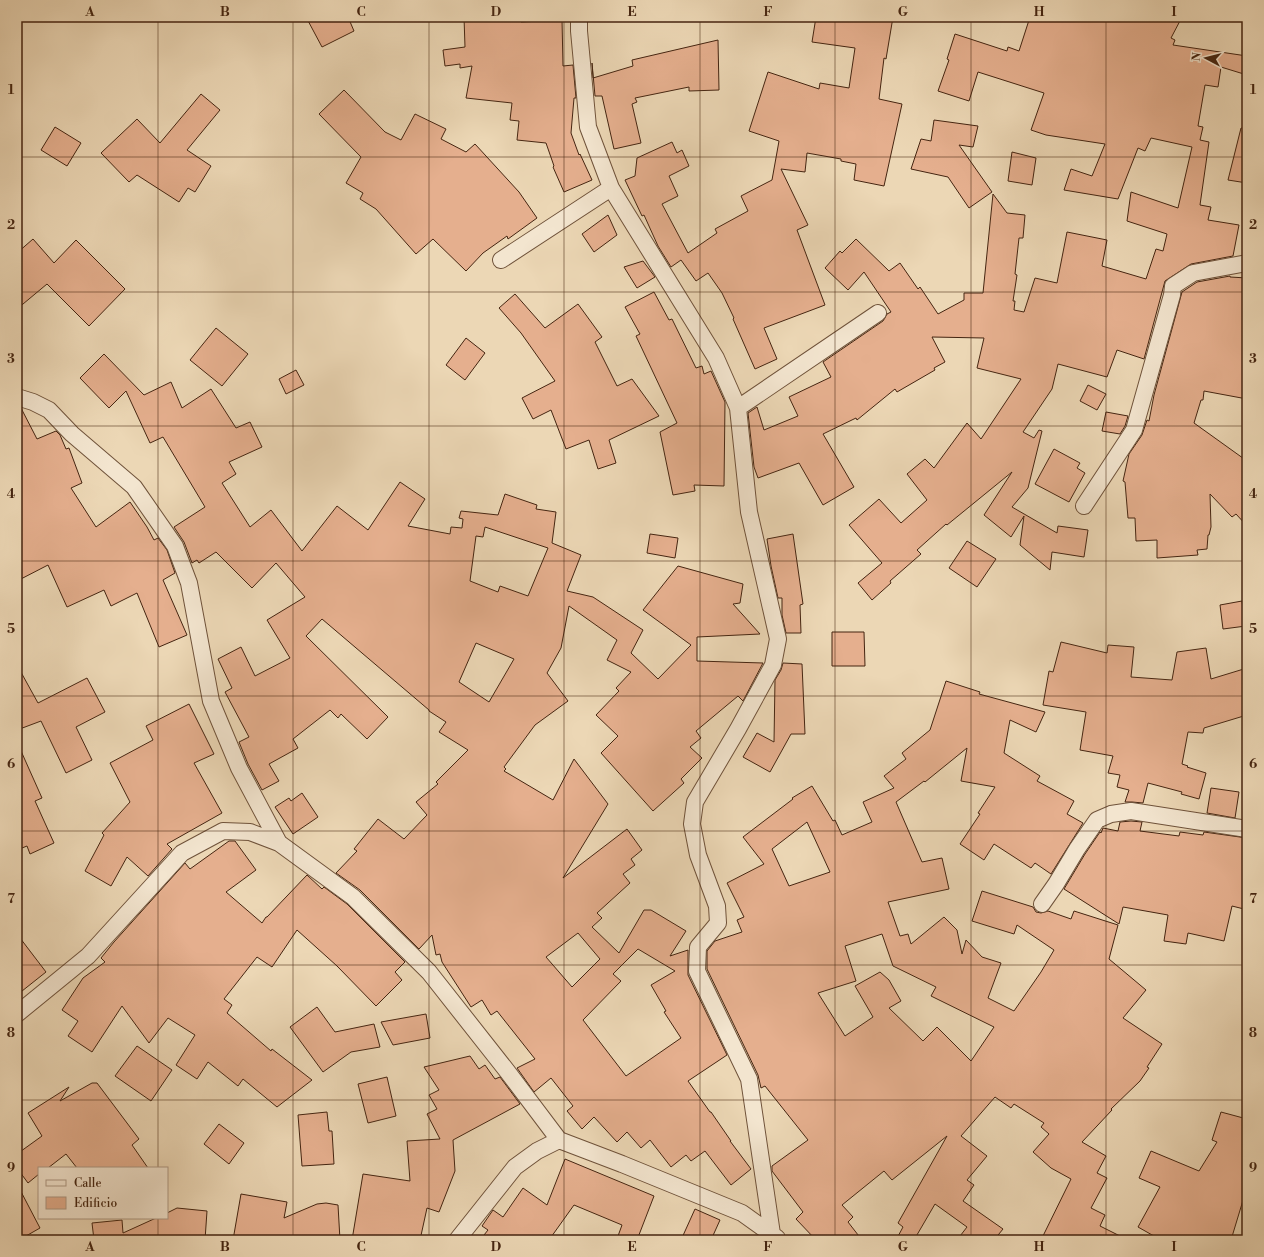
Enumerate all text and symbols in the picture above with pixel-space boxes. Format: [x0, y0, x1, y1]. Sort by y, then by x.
text: A [84, 4, 95, 20]
text: B [220, 4, 230, 20]
text: C [356, 4, 366, 20]
text: D [491, 4, 501, 20]
text: E [627, 4, 637, 20]
text: F [763, 4, 773, 20]
text: G [898, 4, 909, 20]
text: H [1034, 4, 1045, 20]
text: I [1171, 4, 1177, 20]
north arrow [1186, 38, 1226, 78]
text: N [1190, 51, 1205, 62]
text: 1 [8, 82, 15, 98]
text: 1 [1250, 82, 1257, 98]
text: 2 [7, 217, 15, 233]
text: 2 [1249, 217, 1257, 233]
text: 3 [7, 351, 15, 367]
text: 3 [1249, 351, 1257, 367]
text: 4 [7, 486, 16, 502]
text: 4 [1249, 486, 1258, 502]
text: 5 [7, 621, 15, 637]
text: 5 [1249, 621, 1257, 637]
text: 6 [7, 756, 15, 772]
text: 6 [1249, 756, 1257, 772]
text: 7 [7, 891, 15, 907]
text: 7 [1249, 891, 1257, 907]
text: 8 [7, 1025, 15, 1041]
text: 8 [1249, 1025, 1257, 1041]
text: 9 [7, 1160, 15, 1176]
text: 9 [1249, 1160, 1257, 1176]
legend [38, 1167, 168, 1219]
text: Calle [74, 1176, 101, 1191]
text: Edificio [74, 1196, 117, 1211]
text: A [84, 1239, 95, 1255]
text: B [220, 1239, 230, 1255]
text: C [356, 1239, 366, 1255]
text: D [491, 1239, 501, 1255]
text: E [627, 1239, 637, 1255]
text: F [763, 1239, 773, 1255]
text: G [898, 1239, 909, 1255]
text: H [1034, 1239, 1045, 1255]
text: I [1171, 1239, 1177, 1255]

